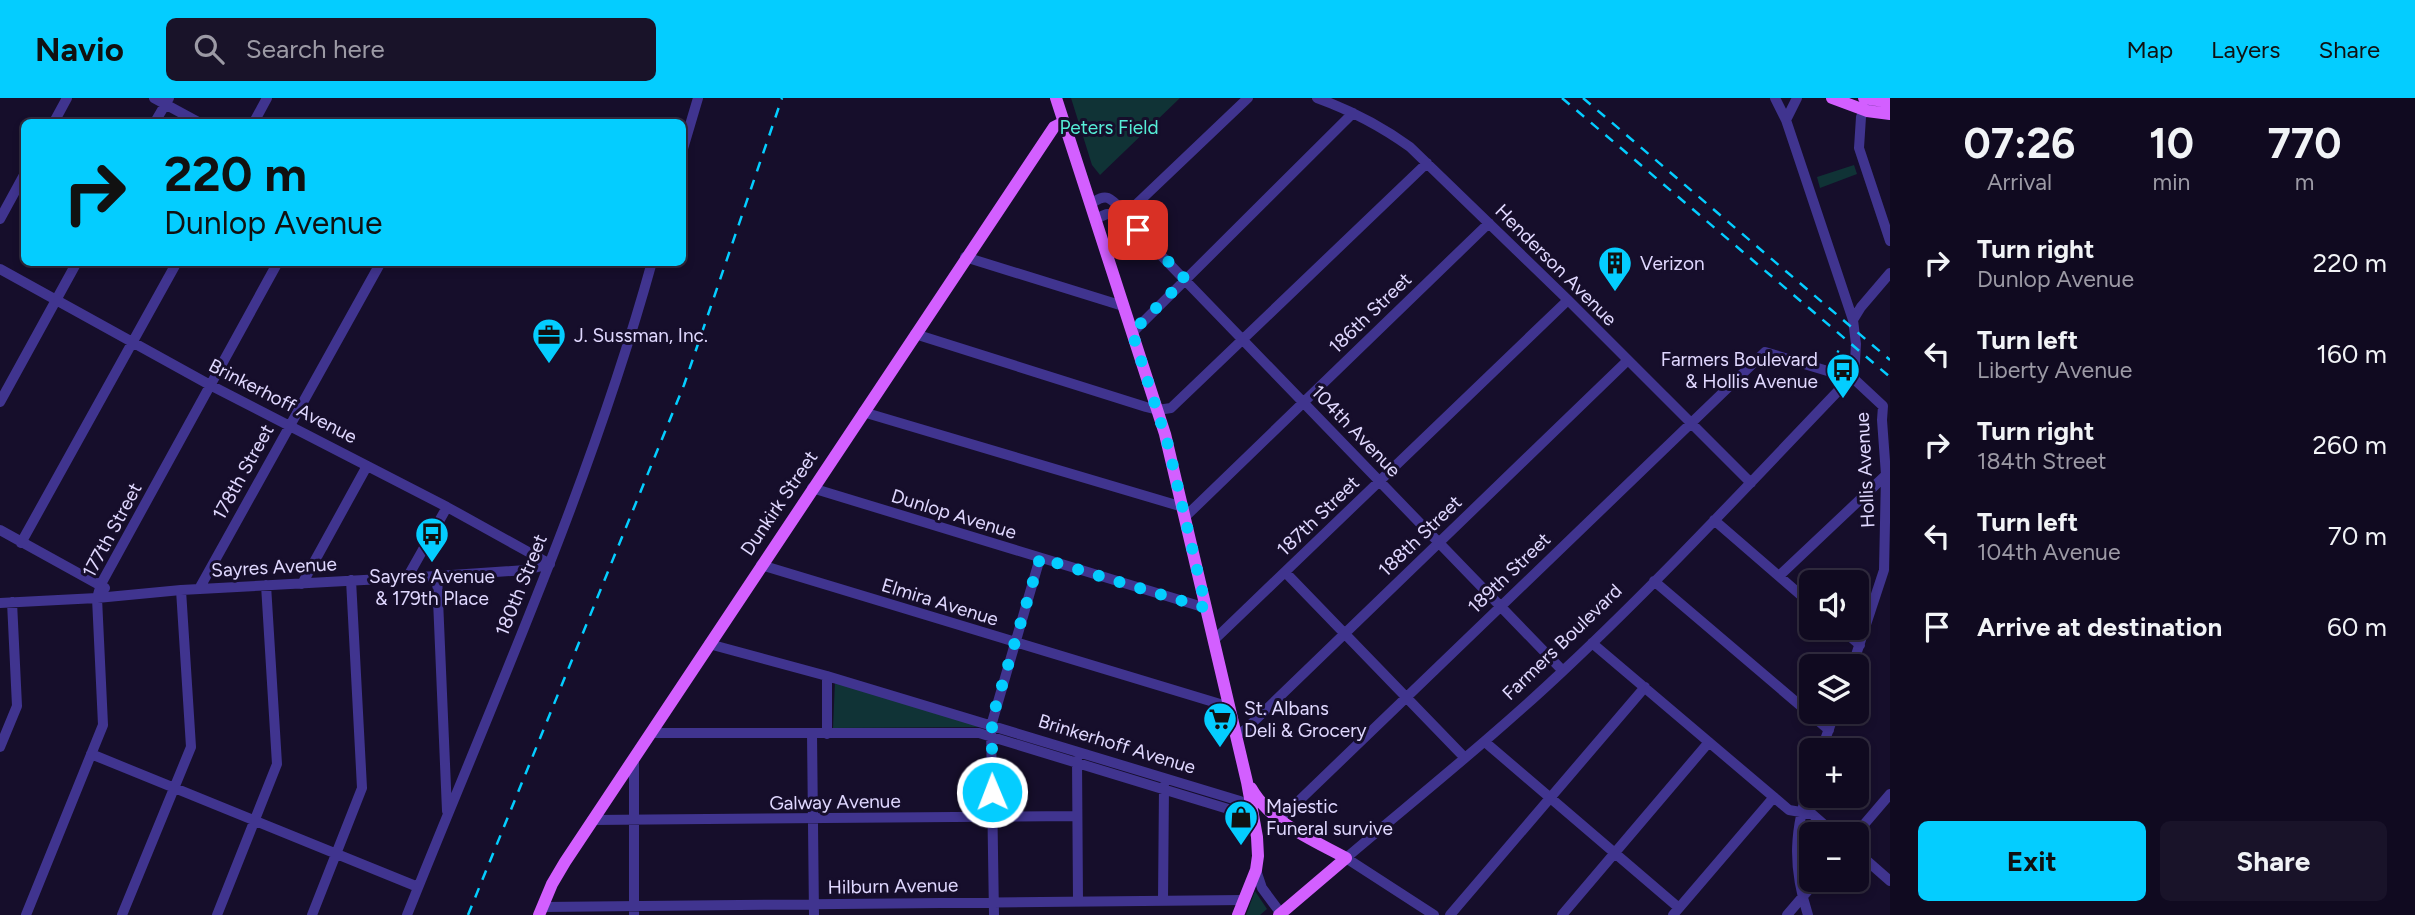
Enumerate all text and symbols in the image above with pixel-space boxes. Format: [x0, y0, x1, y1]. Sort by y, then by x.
search box [166, 18, 656, 81]
text: Navio [35, 30, 124, 69]
icon: search [190, 30, 228, 68]
text: Search here [246, 33, 385, 65]
text: Map [2126, 35, 2173, 64]
text: Layers [2211, 35, 2280, 64]
text: Share [2318, 35, 2380, 64]
park label: Peters Field [1059, 116, 1159, 139]
text: 07:26 [1964, 118, 2075, 169]
text: 10 [2149, 118, 2194, 169]
text: 770 [2267, 118, 2341, 169]
text: 220 m [164, 144, 307, 203]
icon: right [49, 147, 140, 238]
text: Arrival [1987, 168, 2052, 196]
text: min [2153, 168, 2190, 196]
text: m [2295, 168, 2314, 196]
street label: Henderson Avenue [1490, 199, 1622, 331]
pin [1108, 200, 1168, 260]
text: Dunlop Avenue [164, 204, 382, 242]
icon: arrive [1119, 211, 1157, 249]
text: Turn right [1977, 233, 2094, 265]
building icon: Verizon [1596, 244, 1634, 293]
icon: right [1918, 244, 1956, 282]
text: 220 m [2313, 247, 2387, 279]
place label: Verizon [1640, 252, 1705, 275]
text: Dunlop Avenue [1977, 265, 2134, 293]
street label: 186th Street [1324, 268, 1416, 358]
office icon: J. Sussman, Inc. [530, 316, 568, 365]
place label: J. Sussman, Inc. [574, 324, 708, 347]
text: Turn left [1977, 324, 2078, 356]
icon: left [1918, 335, 1956, 373]
text: 160 m [2316, 338, 2387, 370]
place label: Farmers Boulevard & Hollis Avenue [1661, 348, 1818, 393]
bus stop icon: Farmers Boulevard & Hollis Avenue [1824, 351, 1862, 400]
street label: Brinkerhoff Avenue [205, 354, 361, 448]
text: Liberty Avenue [1977, 356, 2132, 384]
street label: 104th Avenue [1307, 380, 1405, 482]
street label: Hollis Avenue [1850, 412, 1880, 528]
text: Turn right [1977, 415, 2094, 447]
street label: 178th Street [207, 420, 279, 524]
icon: right [1918, 426, 1956, 464]
text: 260 m [2313, 429, 2387, 461]
street label: Dunkirk Street [736, 446, 822, 560]
text: 184th Street [1977, 447, 2107, 475]
street label: 187th Street [1272, 471, 1364, 561]
street label: 177th Street [77, 479, 147, 581]
street label: Dunlop Avenue [889, 484, 1019, 544]
street label: 188th Street [1374, 491, 1466, 581]
text: Turn left [1977, 506, 2078, 538]
bus stop icon: Sayres Avenue & 179th Place [413, 515, 451, 564]
icon: left [1918, 517, 1956, 555]
text: 70 m [2328, 520, 2387, 552]
street label: 189th Street [1463, 528, 1555, 618]
street label: 180th Street [490, 531, 552, 639]
text: 104th Avenue [1977, 538, 2121, 566]
street label: Sayres Avenue [211, 552, 337, 582]
place label: Sayres Avenue & 179th Place [369, 565, 495, 610]
map controls [1799, 570, 1869, 892]
button: sound [1799, 570, 1869, 640]
street label: Elmira Avenue [879, 573, 1001, 631]
street label: Farmers Boulevard [1497, 579, 1627, 705]
icon: arrive [1918, 608, 1956, 646]
text: Arrive at destination [1977, 611, 2222, 643]
text: 60 m [2327, 611, 2387, 643]
button: layers [1799, 654, 1869, 724]
place label: St. Albans Deli & Grocery [1244, 697, 1367, 742]
supermarket icon: St. Albans Deli & Grocery [1201, 700, 1239, 749]
street label: Brinkerhoff Avenue [1035, 709, 1199, 779]
button: + [1799, 738, 1869, 808]
position arrow [955, 755, 1029, 829]
street label: Galway Avenue [769, 789, 901, 815]
place label: Majestic Funeral survive [1266, 795, 1393, 840]
shop icon: Majestic Funeral survive [1222, 798, 1260, 847]
button: Exit [1918, 821, 2146, 901]
button: Share [2160, 821, 2387, 901]
button: − [1799, 822, 1869, 892]
street label: Hilburn Avenue [828, 873, 958, 899]

